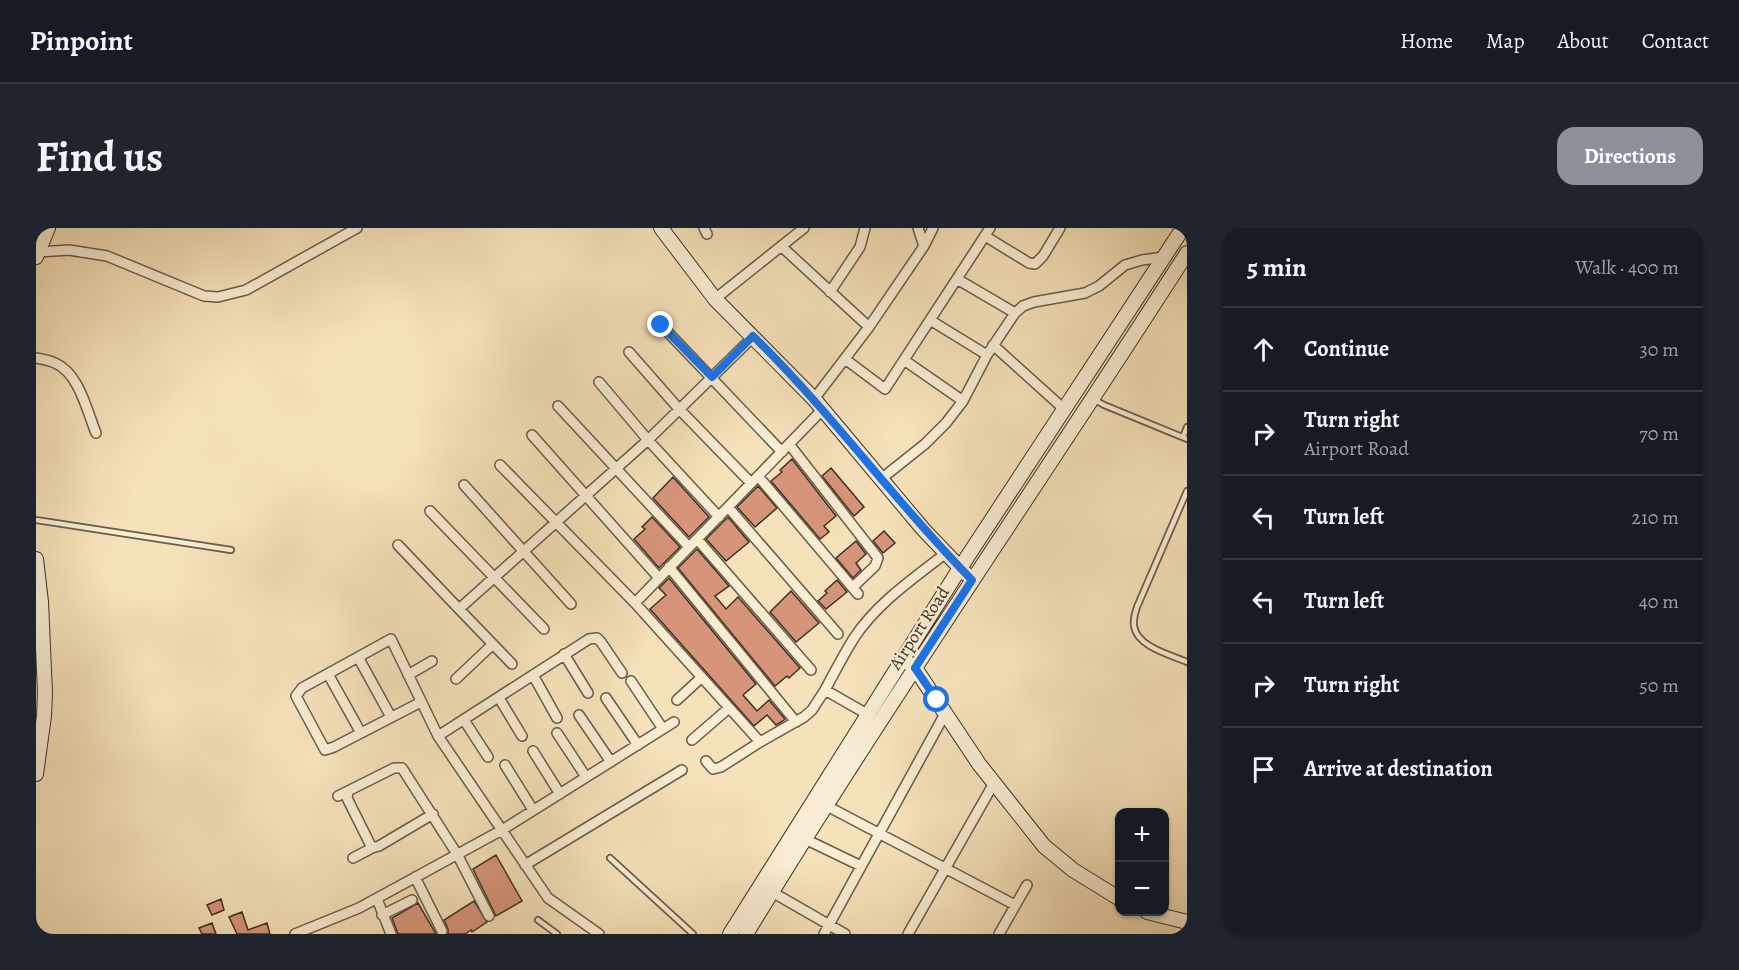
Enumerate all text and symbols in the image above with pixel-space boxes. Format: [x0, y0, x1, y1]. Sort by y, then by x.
text: Pinpoint [30, 22, 133, 60]
text: Home [1400, 27, 1453, 55]
text: Map [1486, 27, 1524, 55]
text: About [1557, 27, 1609, 55]
text: Contact [1642, 27, 1709, 55]
button: Directions [1557, 127, 1703, 185]
text: Find us [36, 128, 163, 185]
text: 5 min [1247, 250, 1307, 285]
text: Walk · 400 m [1575, 254, 1679, 281]
route end [647, 311, 673, 337]
icon: ahead [1247, 333, 1280, 366]
text: Continue [1304, 334, 1389, 364]
text: 30 m [1639, 336, 1679, 363]
text: Turn right [1304, 405, 1400, 435]
icon: right [1247, 417, 1280, 450]
text: 70 m [1639, 420, 1679, 447]
text: Airport Road [1304, 435, 1409, 462]
icon: left [1247, 501, 1280, 534]
text: Turn left [1304, 502, 1384, 532]
text: 210 m [1631, 504, 1679, 531]
street label: Airport Road [883, 582, 955, 675]
icon: left [1247, 585, 1280, 618]
text: Turn left [1304, 586, 1384, 616]
text: 40 m [1639, 588, 1679, 615]
icon: right [1247, 669, 1280, 702]
text: Turn right [1304, 670, 1400, 700]
text: 50 m [1639, 672, 1679, 699]
route start [923, 686, 949, 712]
icon: arrive [1247, 753, 1280, 786]
text: Arrive at destination [1304, 754, 1493, 784]
map controls [1115, 808, 1169, 916]
button: + [1115, 808, 1169, 862]
button: − [1115, 862, 1169, 916]

